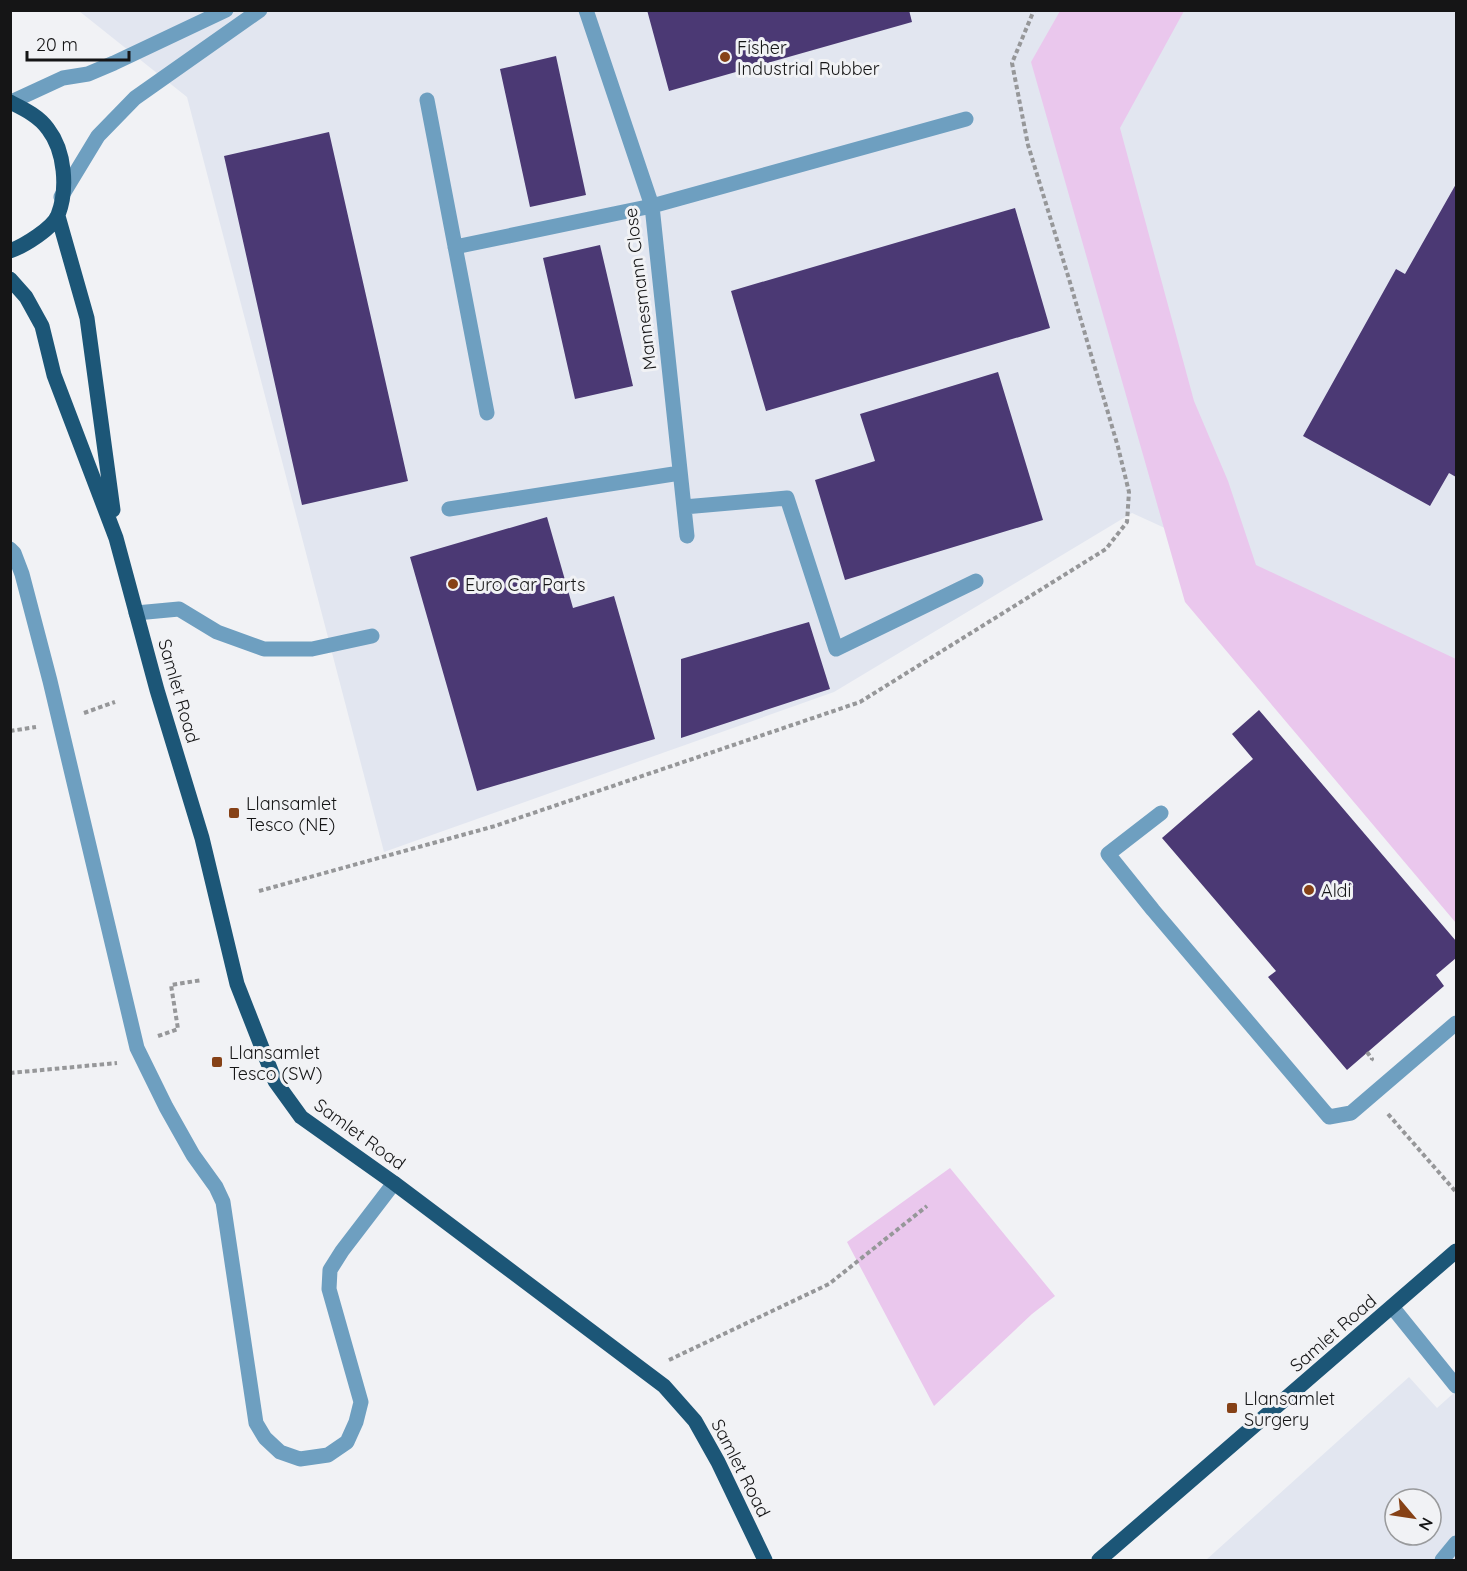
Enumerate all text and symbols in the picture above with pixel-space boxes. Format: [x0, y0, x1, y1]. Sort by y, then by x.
scale bar [27, 24, 129, 62]
text: 20 m [36, 33, 78, 56]
place label: Fisher Industrial Rubber [737, 36, 880, 80]
marker: Fisher Industrial Rubber [718, 50, 732, 64]
street label: Mannesmann Close [619, 206, 661, 372]
place label: Euro Car Parts [465, 573, 586, 596]
marker: Euro Car Parts [446, 577, 460, 591]
street label: Samlet Road [153, 636, 205, 746]
place label: Llansamlet Tesco (NE) [246, 792, 337, 836]
marker: Llansamlet Tesco (NE) [227, 806, 241, 820]
place label: Aldi [1321, 879, 1351, 902]
marker: Aldi [1302, 883, 1316, 897]
place label: Llansamlet Tesco (SW) [229, 1041, 322, 1085]
marker: Llansamlet Tesco (SW) [210, 1055, 224, 1069]
street label: Samlet Road [310, 1093, 410, 1175]
street label: Samlet Road [1285, 1289, 1381, 1377]
place label: Llansamlet Surgery [1244, 1387, 1335, 1431]
marker: Llansamlet Surgery [1225, 1401, 1239, 1415]
street label: Samlet Road [706, 1415, 776, 1521]
north arrow [1383, 1487, 1443, 1547]
text: N [1415, 1514, 1438, 1534]

